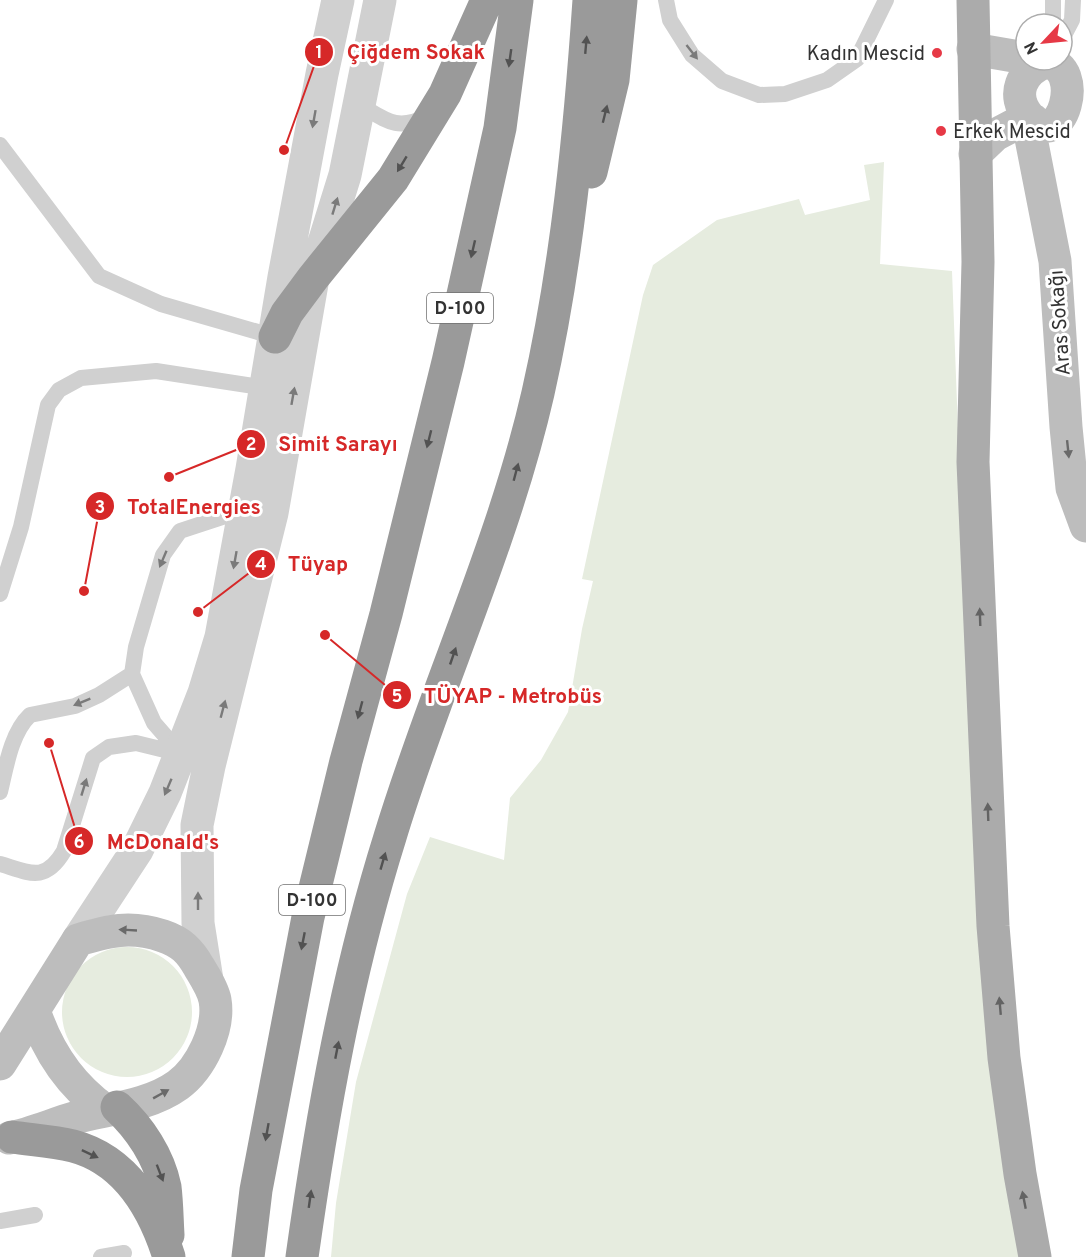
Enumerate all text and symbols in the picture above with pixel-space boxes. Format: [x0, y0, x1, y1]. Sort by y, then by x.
north arrow [1014, 12, 1074, 72]
callout: Çiğdem Sokak [304, 32, 497, 71]
one-way arrow [581, 35, 590, 54]
text: N [1021, 38, 1044, 57]
text: Çiğdem Sokak [347, 40, 485, 67]
text: 1 [315, 42, 323, 65]
place label: Kadın Mescid [807, 42, 925, 68]
one-way arrow [685, 44, 697, 59]
marker: Kadın Mescid [930, 46, 944, 60]
one-way arrow [505, 49, 514, 68]
one-way arrow [601, 104, 611, 123]
one-way arrow [309, 110, 318, 129]
place label: Erkek Mescid [953, 120, 1071, 146]
marker: Erkek Mescid [934, 124, 948, 138]
one-way arrow [396, 156, 407, 172]
one-way arrow [331, 197, 340, 215]
one-way arrow [468, 240, 477, 259]
street label: Aras Sokağı [1044, 269, 1078, 377]
road number: D-100 [427, 293, 493, 323]
one-way arrow [289, 386, 298, 405]
callout: Simit Sarayı [236, 425, 410, 464]
one-way arrow [423, 430, 433, 449]
text: Simit Sarayı [278, 432, 398, 459]
text: 2 [245, 434, 257, 457]
one-way arrow [1063, 439, 1073, 458]
one-way arrow [512, 463, 522, 481]
callout: TotalEnergies [85, 487, 273, 526]
text: TotalEnergies [127, 495, 261, 522]
text: 3 [95, 497, 105, 520]
callout: Tüyap [246, 544, 360, 583]
one-way arrow [158, 550, 168, 568]
one-way arrow [230, 551, 239, 570]
text: Tüyap [288, 552, 348, 579]
text: 4 [255, 554, 267, 577]
one-way arrow [976, 607, 985, 626]
one-way arrow [449, 647, 459, 665]
callout: TÜYAP - Metrobüs [382, 676, 614, 715]
text: TÜYAP - Metrobüs [424, 684, 602, 711]
text: 5 [392, 686, 403, 709]
one-way arrow [72, 697, 90, 707]
one-way arrow [219, 700, 229, 718]
one-way arrow [355, 702, 364, 720]
one-way arrow [80, 778, 89, 796]
one-way arrow [163, 778, 173, 796]
one-way arrow [984, 802, 993, 821]
callout: McDonald's [64, 822, 231, 861]
text: McDonald's [107, 830, 219, 857]
text: 6 [73, 832, 85, 855]
one-way arrow [379, 851, 388, 869]
road number: D-100 [279, 885, 345, 915]
one-way arrow [193, 892, 203, 911]
one-way arrow [118, 925, 137, 935]
one-way arrow [298, 931, 307, 950]
one-way arrow [995, 997, 1005, 1016]
one-way arrow [333, 1040, 342, 1059]
one-way arrow [153, 1089, 170, 1099]
one-way arrow [262, 1123, 271, 1142]
one-way arrow [81, 1149, 98, 1158]
one-way arrow [155, 1164, 165, 1182]
one-way arrow [305, 1189, 314, 1208]
one-way arrow [1019, 1190, 1028, 1209]

